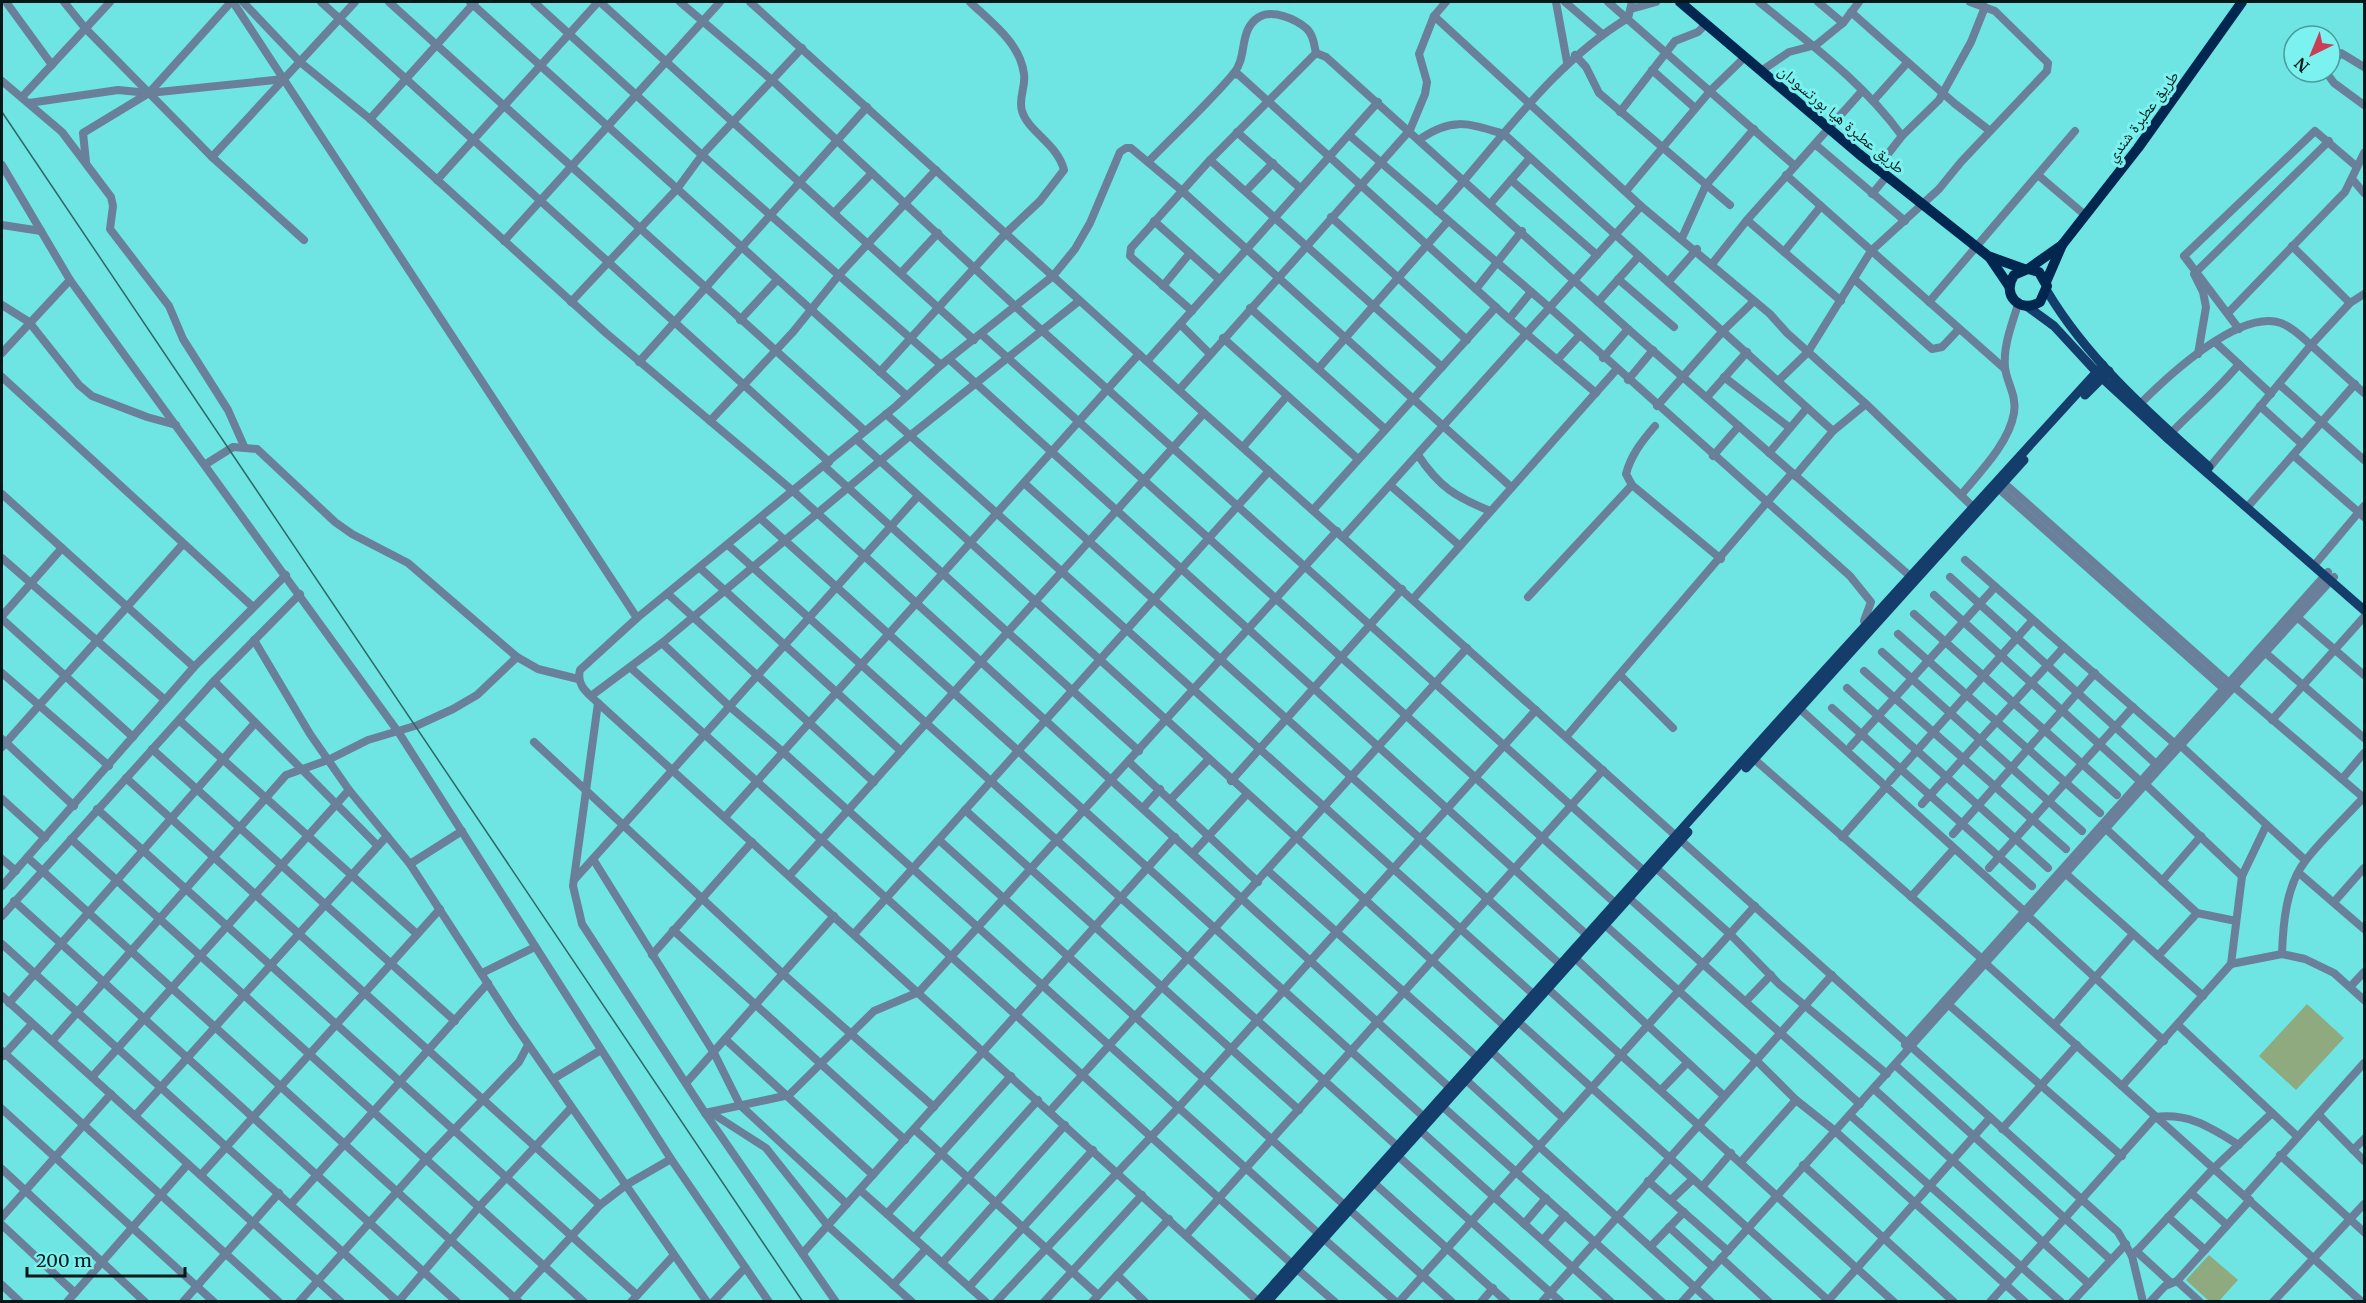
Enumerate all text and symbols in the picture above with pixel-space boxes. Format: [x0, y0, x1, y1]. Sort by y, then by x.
north arrow [2282, 24, 2342, 84]
text: N [2290, 53, 2313, 77]
street label: طريق عطبرة هيا بورتسودان [1774, 60, 1909, 179]
street label: طريق عطبرة شندي [2101, 67, 2185, 167]
scale bar [27, 1240, 184, 1278]
text: 200 m [36, 1249, 92, 1272]

